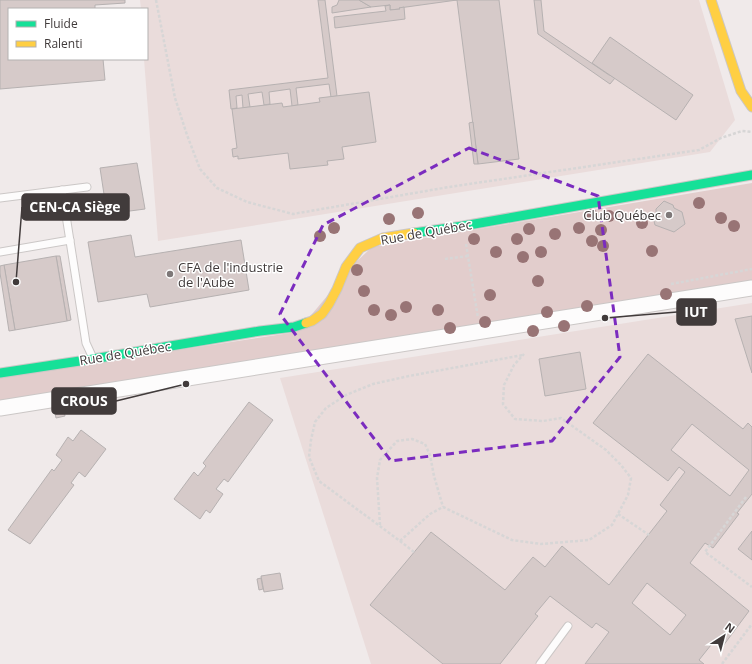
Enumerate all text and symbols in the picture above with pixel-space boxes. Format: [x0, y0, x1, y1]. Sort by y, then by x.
legend [8, 8, 148, 60]
text: Fluide [44, 15, 78, 32]
text: Ralenti [44, 35, 83, 52]
callout: CEN-CA Siège [22, 194, 129, 220]
text: CEN-CA Siège [29, 197, 121, 216]
place label: Club Québec [583, 206, 661, 224]
marker: Club Québec [664, 210, 674, 220]
street label: Rue de Québec [379, 215, 473, 249]
place label: CFA de l'industrie de l'Aube [178, 258, 283, 291]
marker: CFA de l'industrie de l'Aube [165, 269, 175, 279]
callout: IUT [677, 299, 716, 325]
text: IUT [684, 302, 708, 321]
street label: Rue de Québec [78, 337, 172, 369]
callout: CROUS [52, 388, 116, 414]
text: CROUS [60, 391, 108, 410]
north arrow [704, 616, 744, 656]
text: N [722, 619, 738, 636]

